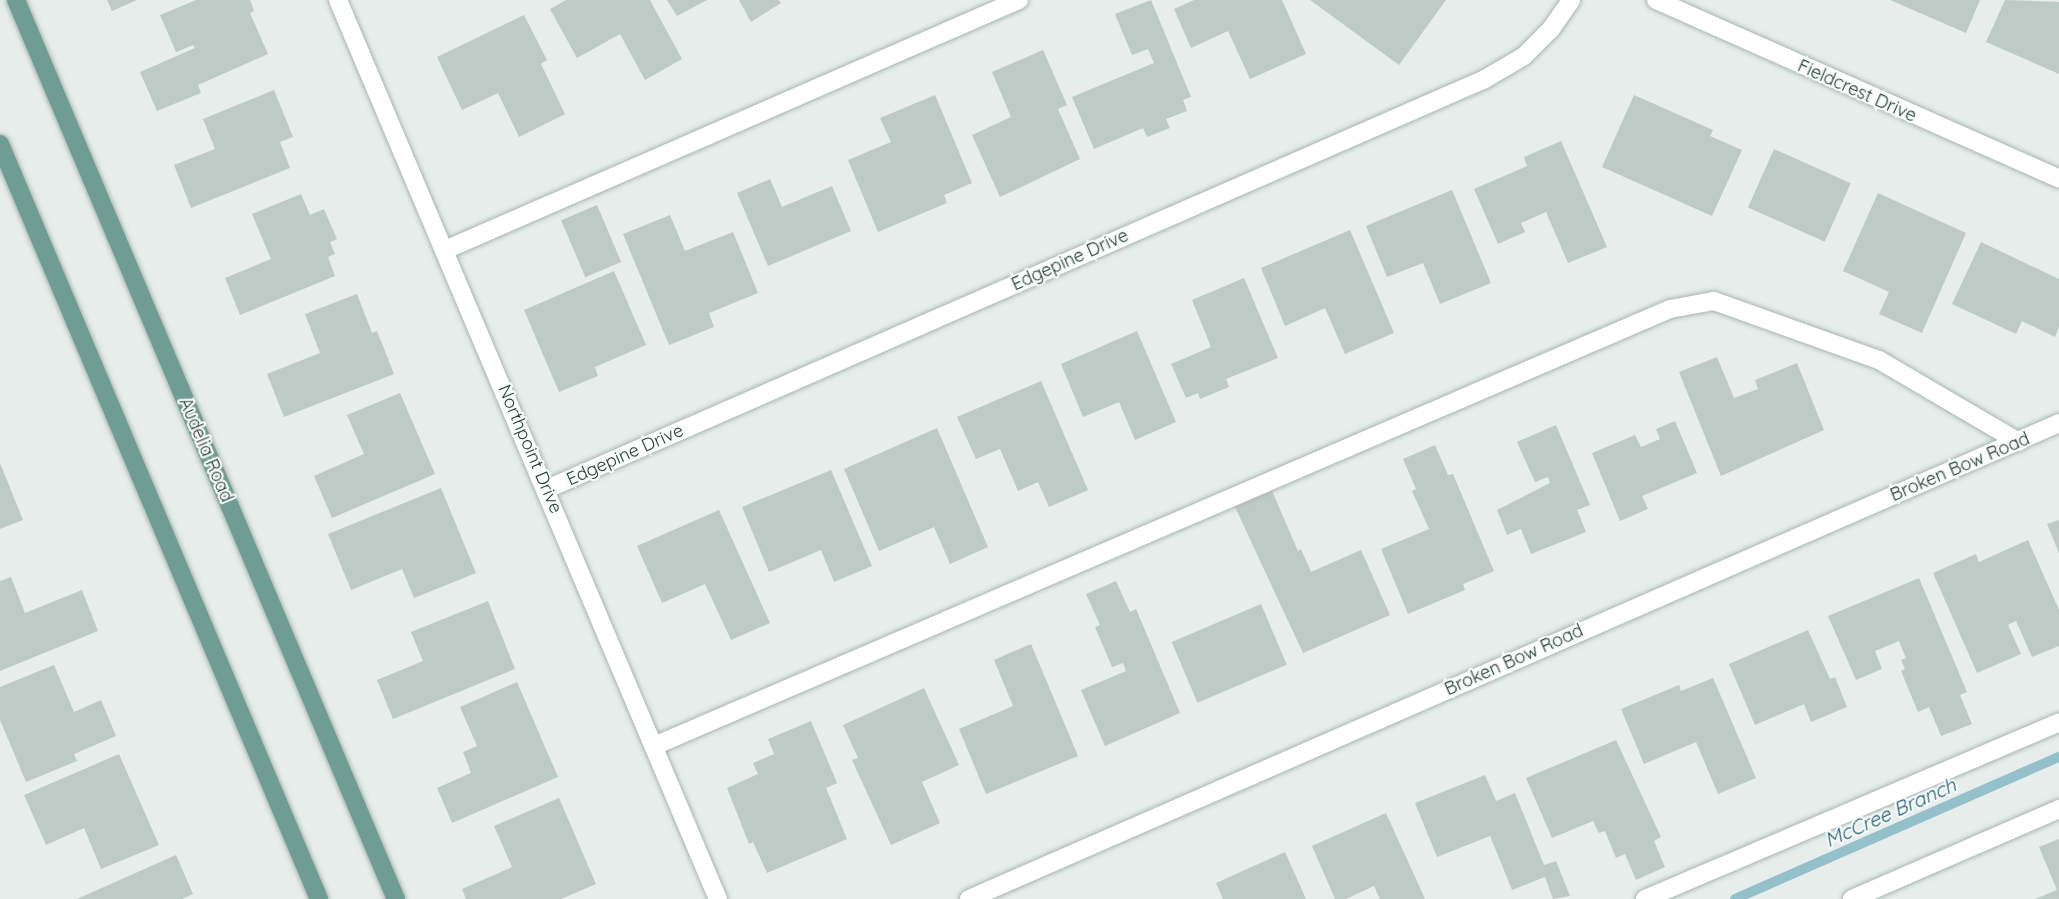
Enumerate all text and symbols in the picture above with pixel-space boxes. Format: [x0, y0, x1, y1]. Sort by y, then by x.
street label: Fieldcrest Drive [1794, 55, 1920, 127]
street label: Edgepine Drive [1008, 225, 1132, 295]
street label: Northpoint Drive [493, 381, 567, 517]
street label: Audelia Road [174, 395, 238, 505]
street label: Edgepine Drive [563, 420, 687, 490]
street label: Broken Bow Road [1887, 428, 2033, 506]
street label: Broken Bow Road [1441, 620, 1587, 700]
water label: McCree Branch [1821, 772, 1959, 852]

